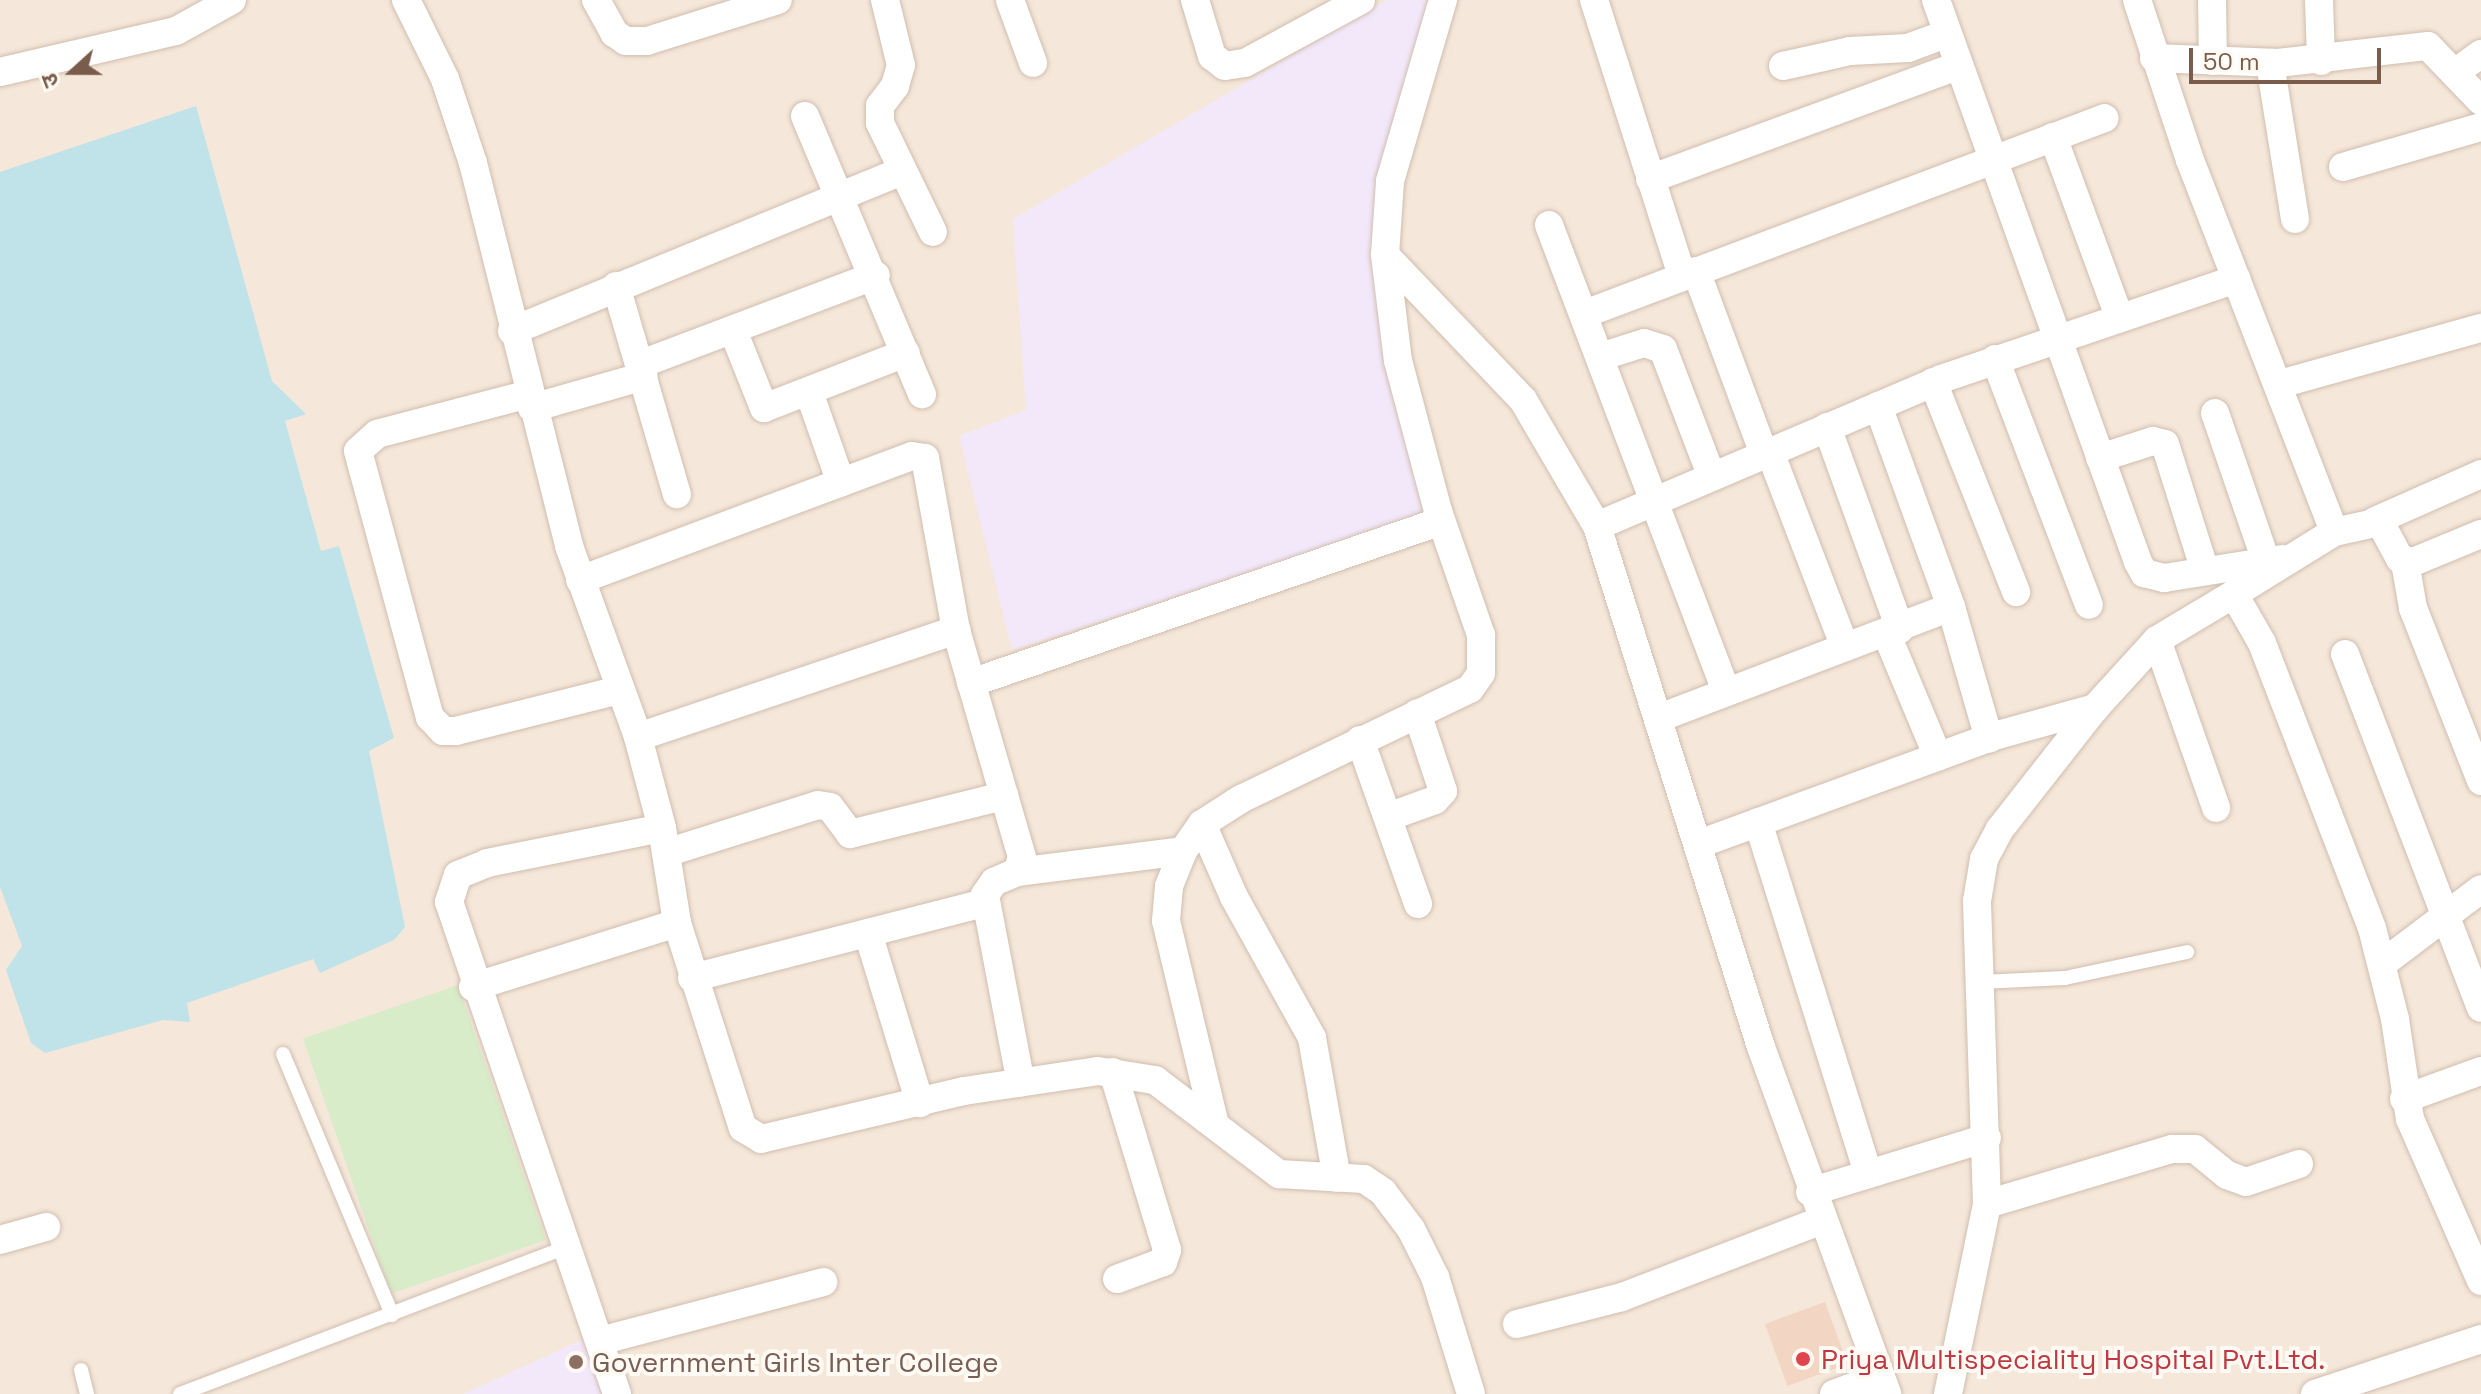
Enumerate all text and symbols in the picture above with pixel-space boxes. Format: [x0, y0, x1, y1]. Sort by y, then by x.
north arrow [32, 32, 112, 112]
scale bar [2193, 32, 2385, 82]
text: 50 m [2203, 46, 2260, 77]
text: उ [34, 70, 65, 92]
place label: Priya Multispeciality Hospital Pvt.Ltd. [1821, 1342, 2325, 1376]
place label: Government Girls Inter College [592, 1345, 999, 1379]
marker: Priya Multispeciality Hospital Pvt.Ltd. [1792, 1348, 1814, 1370]
marker: Government Girls Inter College [567, 1353, 585, 1371]

